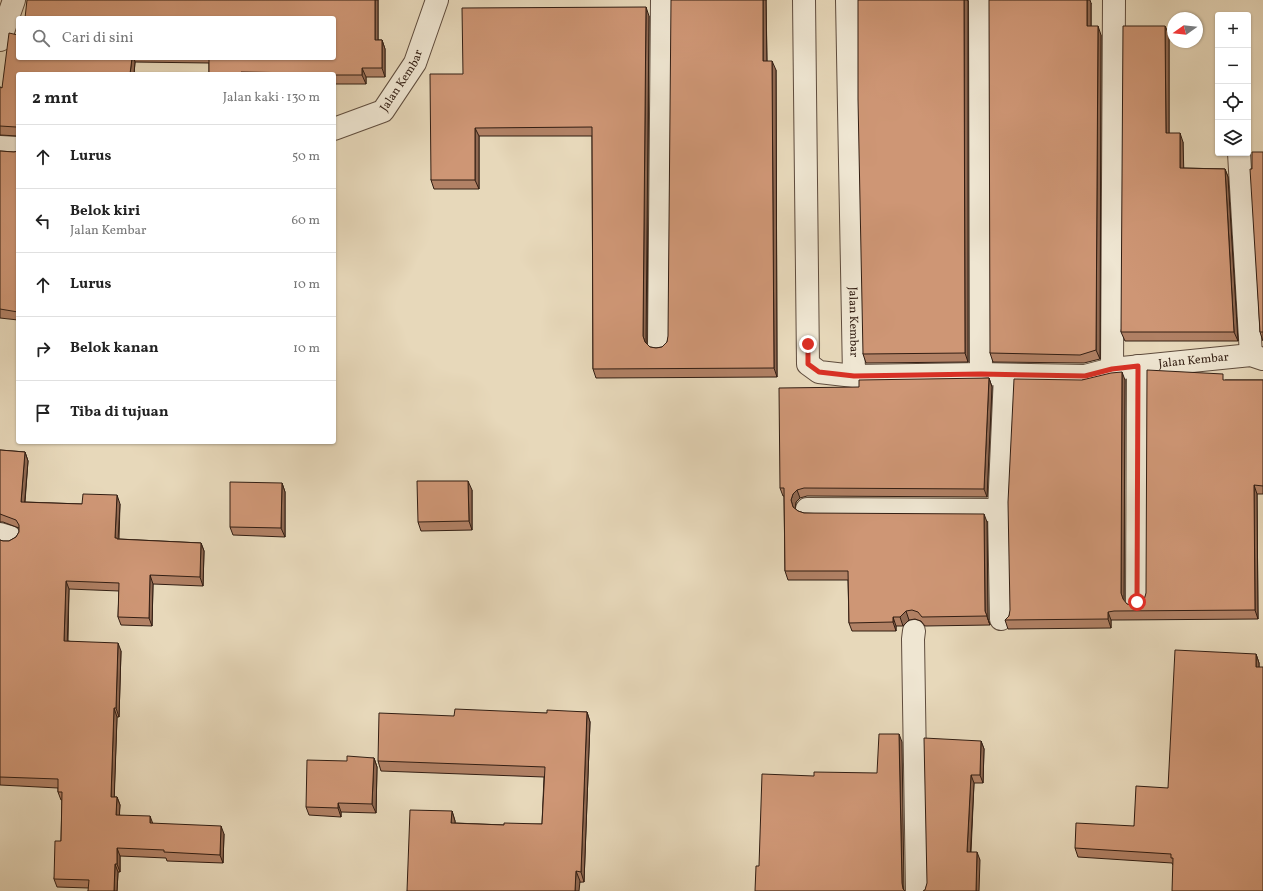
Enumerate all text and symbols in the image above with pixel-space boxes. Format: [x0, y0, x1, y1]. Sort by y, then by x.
north arrow [1167, 12, 1203, 48]
map controls [1215, 12, 1251, 156]
button: + [1215, 12, 1251, 48]
search box [16, 16, 336, 60]
icon: search [30, 27, 52, 49]
text: Cari di sini [62, 28, 133, 49]
street label: Jalan Kembar [377, 48, 427, 115]
button: − [1215, 48, 1251, 84]
button: locate [1215, 84, 1251, 120]
text: 2 mnt [32, 87, 78, 110]
text: Jalan kaki · 130 m [223, 89, 320, 107]
button: layers [1215, 120, 1251, 156]
icon: ahead [32, 146, 54, 168]
text: Lurus [70, 146, 111, 167]
text: 50 m [292, 148, 320, 166]
text: Belok kiri [70, 201, 140, 222]
icon: left [32, 210, 54, 232]
text: 60 m [292, 212, 320, 230]
text: Jalan Kembar [70, 222, 146, 240]
icon: ahead [32, 274, 54, 296]
text: Lurus [70, 274, 111, 295]
text: 10 m [293, 276, 320, 294]
street label: Jalan Kembar [844, 286, 862, 357]
route end [799, 335, 817, 353]
icon: right [32, 338, 54, 360]
text: Belok kanan [70, 338, 159, 359]
text: 10 m [293, 340, 320, 358]
street label: Jalan Kembar [1158, 349, 1230, 372]
icon: arrive [32, 402, 54, 424]
text: Tiba di tujuan [70, 402, 169, 423]
route start [1128, 593, 1146, 611]

